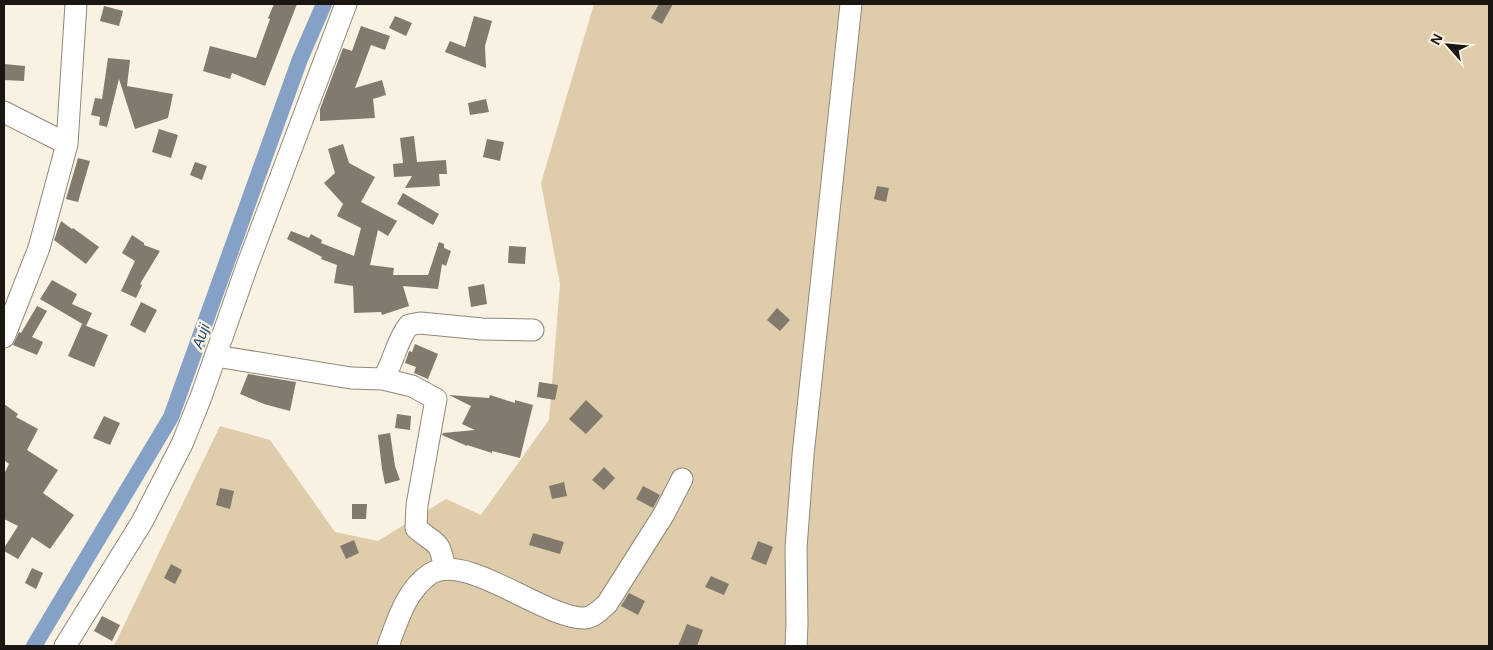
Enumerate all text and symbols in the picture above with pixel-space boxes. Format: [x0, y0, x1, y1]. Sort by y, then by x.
north arrow [1423, 20, 1473, 70]
text: N [1427, 31, 1446, 47]
water label: Auji [188, 321, 213, 351]

